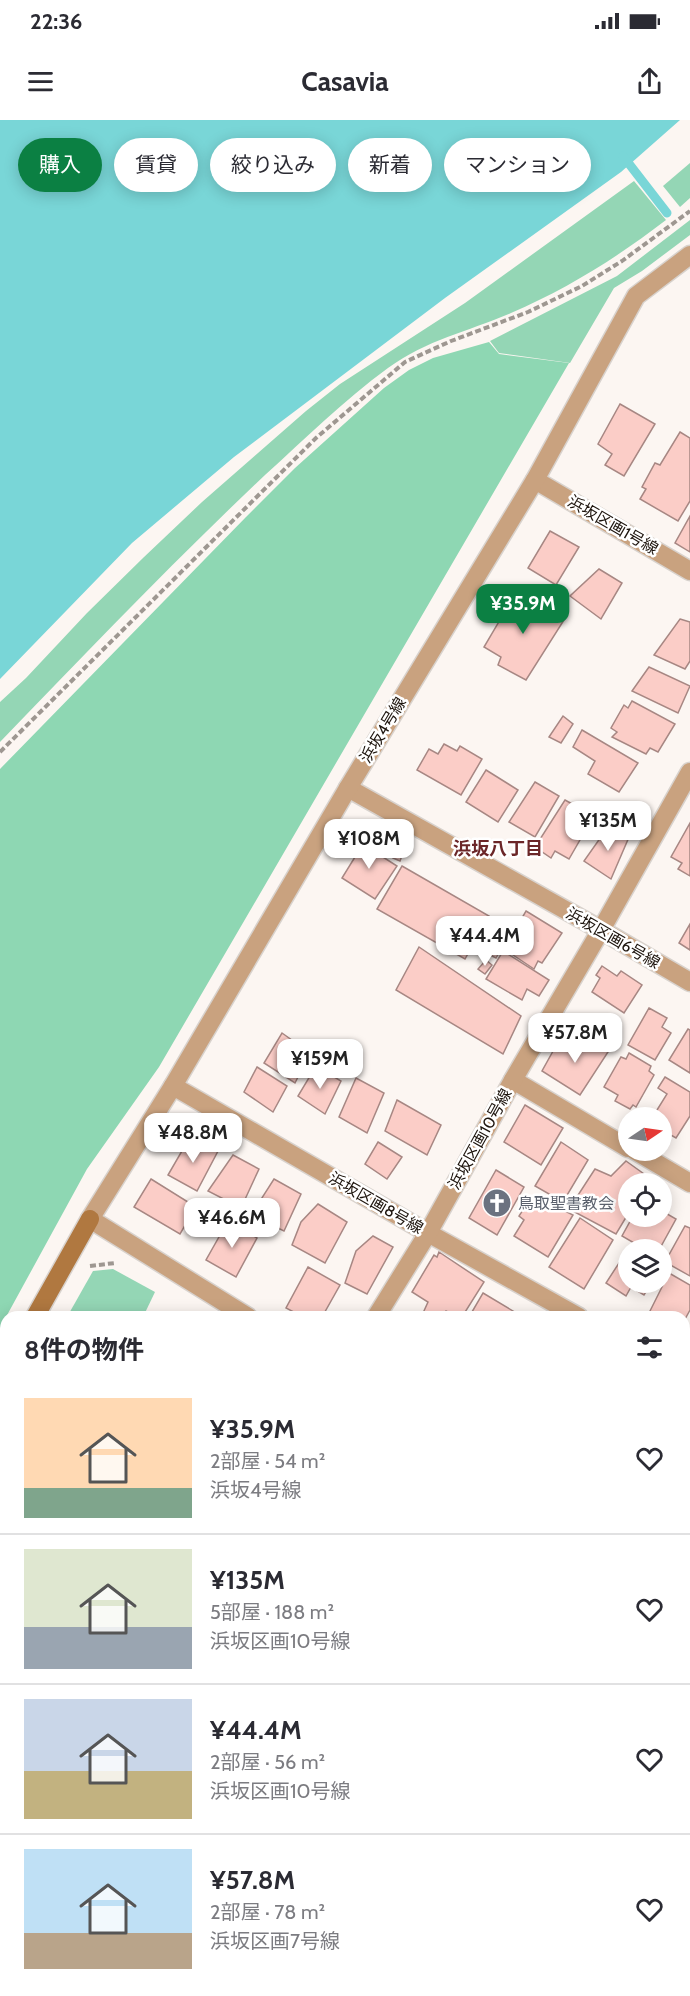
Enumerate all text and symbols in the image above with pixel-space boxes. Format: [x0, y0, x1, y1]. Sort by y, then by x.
text: 22:36 [30, 8, 82, 35]
icon: menu [24, 65, 57, 98]
text: Casavia [301, 65, 389, 98]
icon: share [633, 65, 666, 98]
chip: 購入 [18, 138, 102, 192]
chip: 賃貸 [114, 138, 198, 192]
chip: 絞り込み [210, 138, 336, 192]
chip: 新着 [348, 138, 432, 192]
chip: マンション [444, 138, 591, 192]
street label: 浜坂区画1号線 [564, 491, 662, 559]
pin: ¥35.9M [474, 584, 572, 635]
text: ¥35.9M [490, 591, 556, 615]
street label: 浜坂4号線 [356, 694, 410, 766]
pin: ¥135M [566, 801, 650, 852]
text: ¥135M [579, 808, 637, 832]
pin: ¥108M [327, 819, 411, 870]
text: ¥108M [338, 826, 400, 850]
district label: 浜坂八丁目 [453, 838, 543, 860]
street label: 浜坂区画6号線 [563, 903, 663, 973]
pin: ¥44.4M [436, 916, 534, 967]
text: ¥44.4M [450, 923, 520, 947]
pin: ¥57.8M [526, 1013, 624, 1064]
text: ¥57.8M [542, 1020, 608, 1044]
pin: ¥159M [278, 1039, 362, 1090]
text: ¥159M [291, 1046, 349, 1070]
street label: 浜坂区画10号線 [444, 1085, 516, 1193]
north arrow [618, 1107, 672, 1161]
map controls [618, 1107, 672, 1293]
pin: ¥48.8M [144, 1113, 242, 1164]
text: ¥48.8M [158, 1120, 228, 1144]
street label: 浜坂区画8号線 [325, 1168, 427, 1238]
button: locate [618, 1173, 672, 1227]
church icon: 鳥取聖書教会 [481, 1187, 513, 1219]
place label: 鳥取聖書教会 [518, 1194, 614, 1213]
pin: ¥46.6M [183, 1198, 281, 1249]
text: ¥46.6M [198, 1205, 266, 1229]
button: layers [618, 1239, 672, 1293]
icon: filters [633, 1331, 666, 1364]
text: 8件の物件 [24, 1334, 144, 1366]
text: ¥35.9M [210, 1413, 295, 1445]
icon: home [72, 1422, 144, 1494]
icon: heart [633, 1442, 666, 1475]
text: 2部屋 · 54 m² [210, 1449, 325, 1473]
text: 浜坂4号線 [210, 1478, 302, 1502]
text: ¥135M [210, 1564, 285, 1596]
icon: home [72, 1573, 144, 1645]
icon: heart [633, 1593, 666, 1626]
text: 5部屋 · 188 m² [210, 1600, 334, 1624]
text: 浜坂区画10号線 [210, 1629, 350, 1653]
text: ¥44.4M [210, 1714, 302, 1746]
icon: home [72, 1723, 144, 1795]
icon: heart [633, 1743, 666, 1776]
text: 2部屋 · 56 m² [210, 1750, 325, 1774]
text: 浜坂区画10号線 [210, 1779, 350, 1803]
text: ¥57.8M [210, 1864, 295, 1896]
icon: home [72, 1873, 144, 1945]
icon: heart [633, 1893, 666, 1926]
text: 2部屋 · 78 m² [210, 1900, 325, 1924]
text: 浜坂区画7号線 [210, 1929, 340, 1953]

